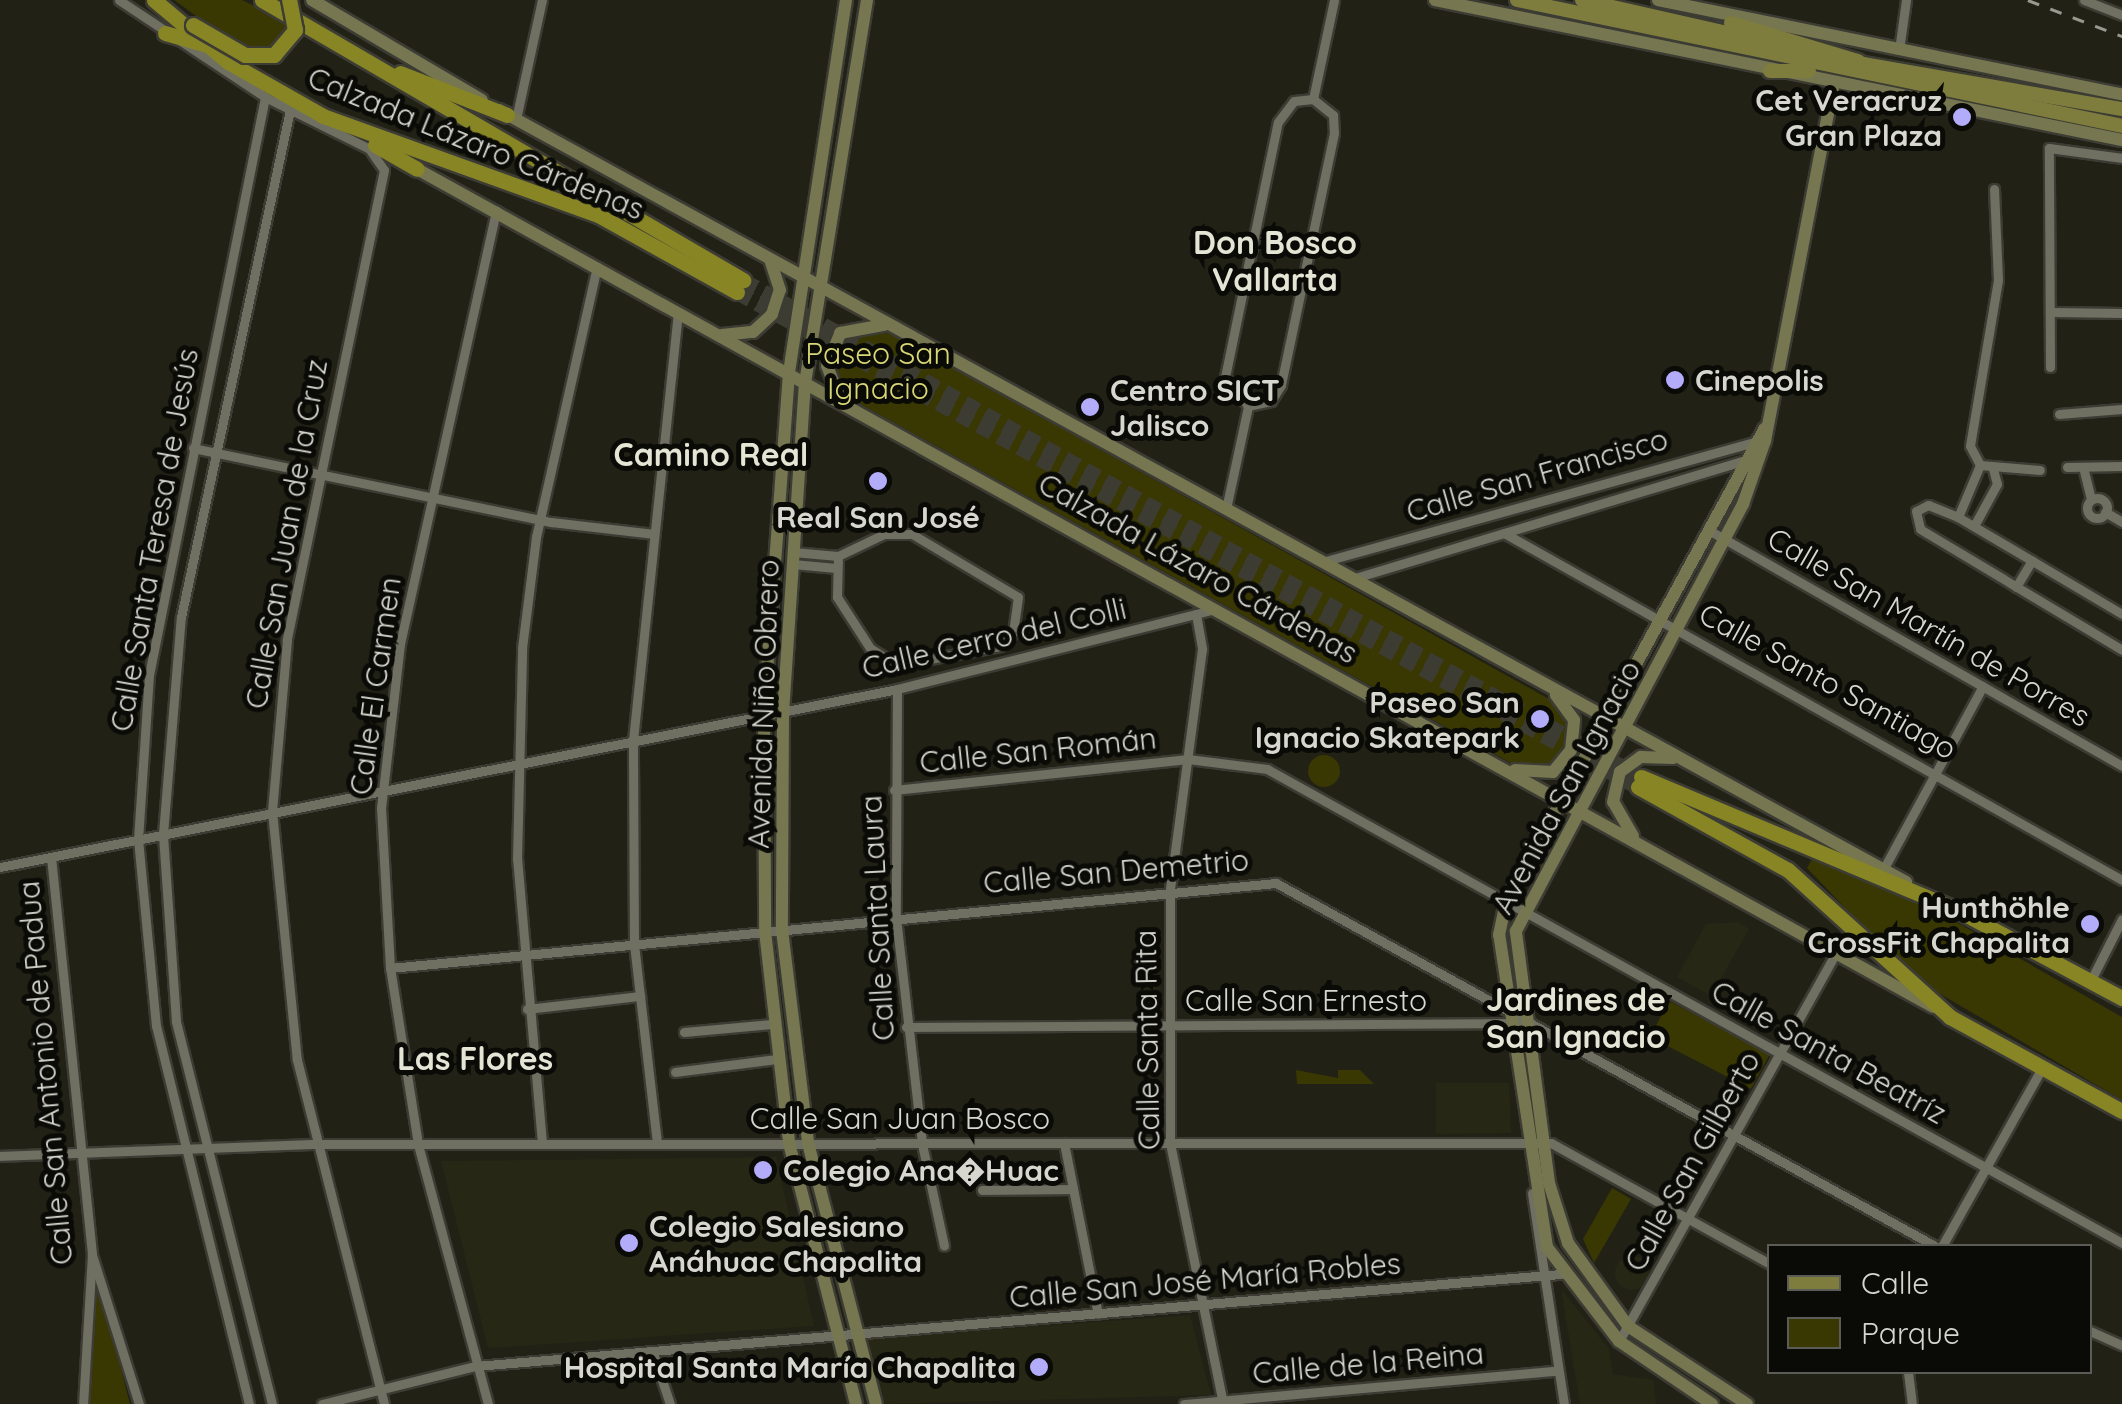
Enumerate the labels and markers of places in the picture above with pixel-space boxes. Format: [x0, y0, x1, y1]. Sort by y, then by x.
place label: Cet Veracruz Gran Plaza [1755, 82, 1942, 152]
marker: Cet Veracruz Gran Plaza [1951, 106, 1973, 128]
place label: Cinepolis [1695, 362, 1824, 398]
marker: Cinepolis [1664, 369, 1686, 391]
place label: Centro SICT Jalisco [1110, 372, 1280, 442]
marker: Centro SICT Jalisco [1079, 396, 1101, 418]
marker: Real San José [865, 468, 891, 494]
place label: Real San José [776, 499, 980, 535]
place label: Paseo San Ignacio Skatepark [1255, 684, 1520, 754]
marker: Paseo San Ignacio Skatepark [1529, 708, 1551, 730]
place label: Hunthöhle CrossFit Chapalita [1807, 889, 2070, 960]
marker: Hunthöhle CrossFit Chapalita [2079, 913, 2101, 935]
place label: Colegio Ana�Huac [783, 1152, 1059, 1188]
marker: Colegio Ana�Huac [752, 1159, 774, 1181]
place label: Colegio Salesiano Anáhuac Chapalita [649, 1208, 922, 1278]
marker: Colegio Salesiano Anáhuac Chapalita [618, 1232, 640, 1254]
place label: Hospital Santa María Chapalita [564, 1349, 1016, 1385]
marker: Hospital Santa María Chapalita [1026, 1354, 1052, 1380]

